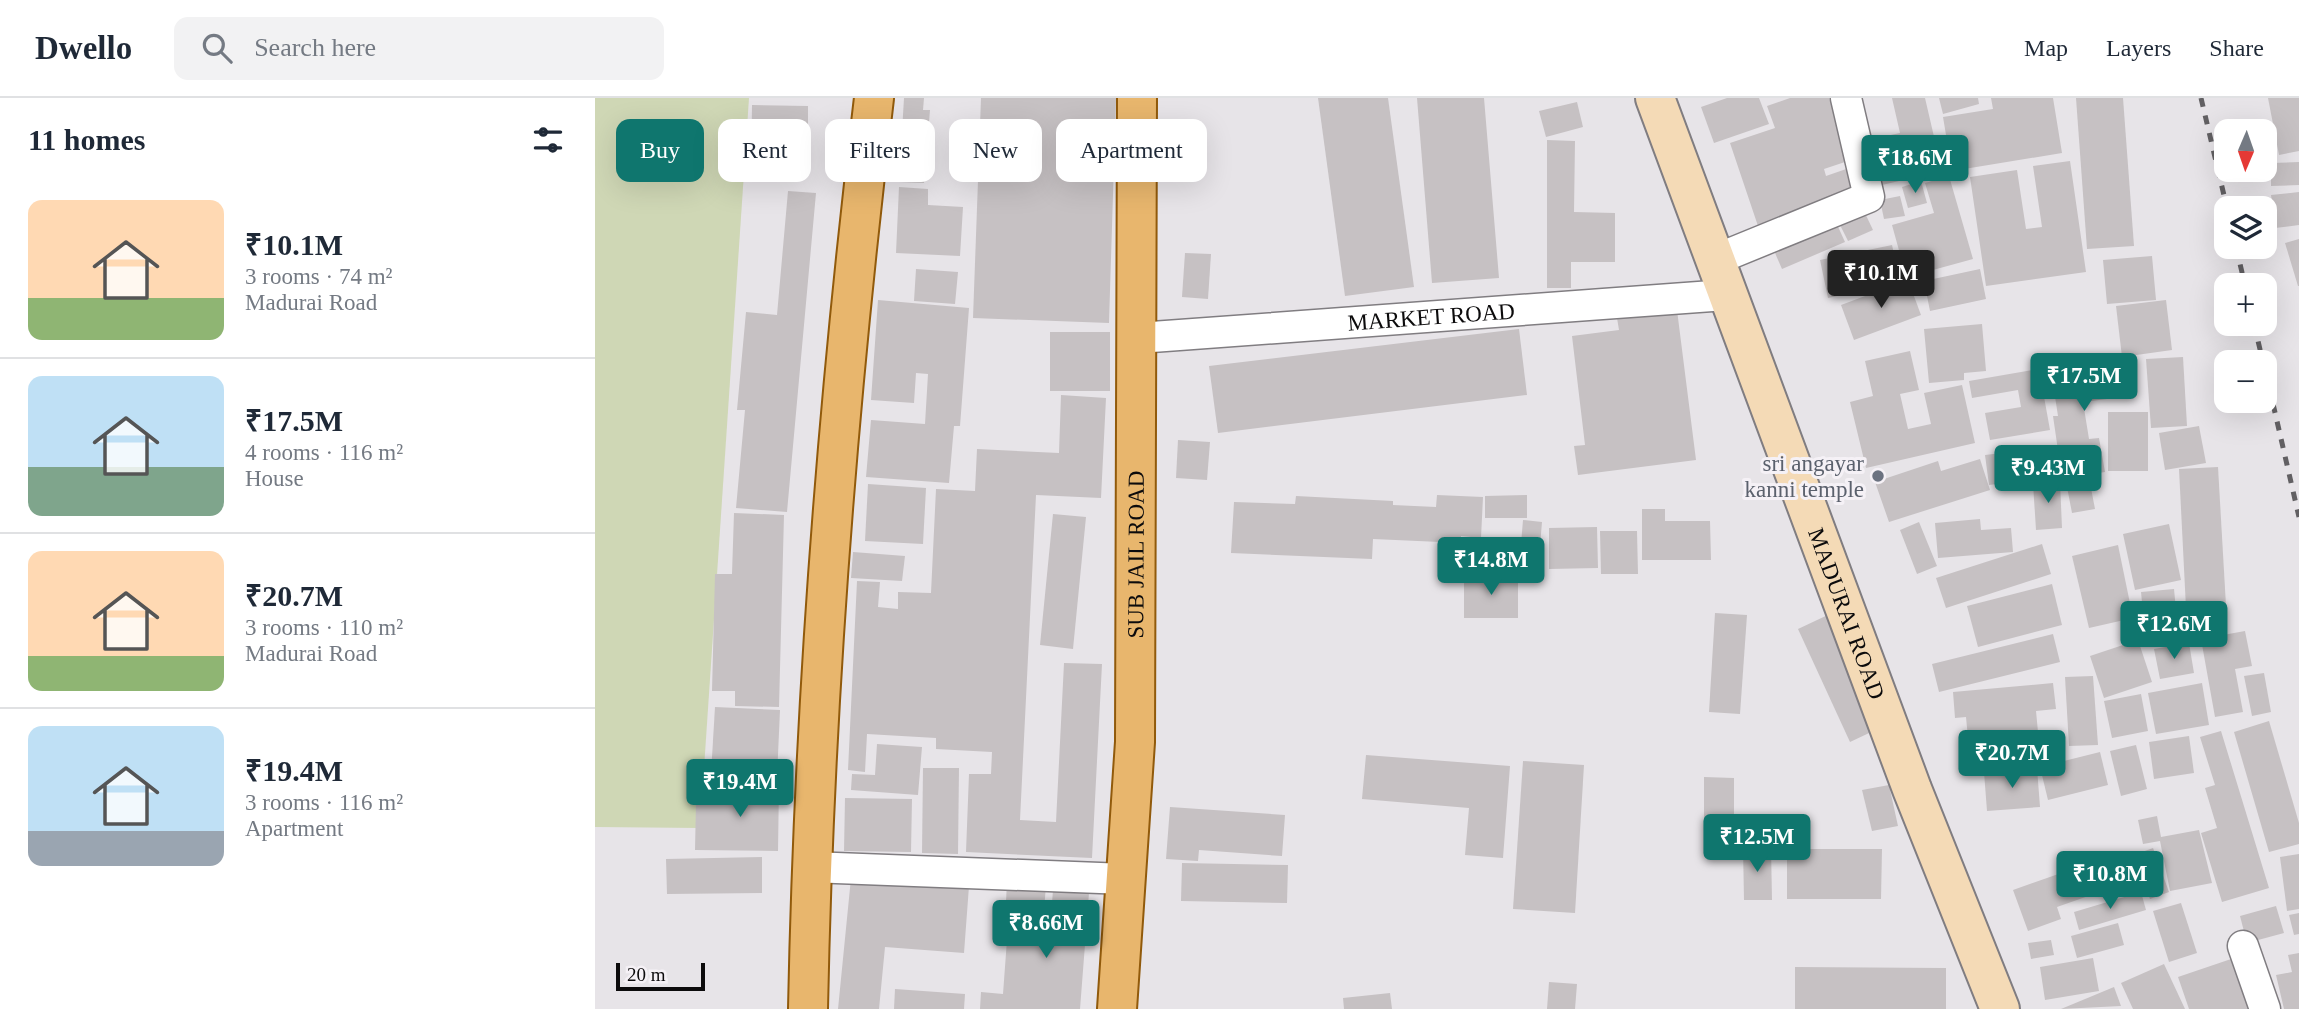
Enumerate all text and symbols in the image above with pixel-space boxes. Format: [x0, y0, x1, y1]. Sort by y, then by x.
search box [174, 17, 664, 80]
icon: search [198, 29, 236, 67]
text: Dwello [35, 30, 132, 66]
text: Search here [254, 33, 376, 62]
text: Map [2024, 35, 2068, 61]
text: Layers [2106, 35, 2171, 61]
text: Share [2209, 35, 2264, 61]
chip: Buy [616, 119, 704, 182]
chip: Rent [718, 119, 811, 182]
chip: Filters [825, 119, 935, 182]
chip: New [949, 119, 1042, 182]
chip: Apartment [1056, 119, 1207, 182]
north arrow [2214, 119, 2277, 182]
map controls [2214, 119, 2277, 413]
icon: filters [529, 121, 567, 159]
text: 11 homes [28, 123, 146, 156]
pin: ₹18.6M [1858, 136, 1972, 195]
text: ₹18.6M [1877, 145, 1953, 170]
button: layers [2214, 196, 2277, 259]
icon: home [84, 228, 168, 312]
text: ₹10.1M [245, 228, 343, 261]
pin: ₹10.1M [1824, 250, 1938, 310]
text: ₹10.1M [1843, 260, 1919, 285]
text: 3 rooms · 74 m² [245, 264, 392, 289]
button: + [2214, 273, 2277, 336]
text: Madurai Road [245, 290, 377, 315]
street label: MARKET ROAD [1347, 298, 1516, 336]
button: − [2214, 350, 2277, 413]
pin: ₹17.5M [2027, 354, 2141, 413]
text: ₹17.5M [2046, 363, 2122, 388]
icon: home [84, 404, 168, 488]
text: ₹17.5M [245, 404, 343, 437]
text: 4 rooms · 116 m² [245, 440, 403, 465]
pin: ₹9.43M [1991, 446, 2105, 505]
place label: sri angayar kanni temple [1745, 451, 1864, 502]
text: ₹9.43M [2010, 455, 2086, 480]
text: House [245, 466, 304, 491]
marker: sri angayar kanni temple [1870, 468, 1886, 484]
street label: SUB JAIL ROAD [1123, 471, 1149, 639]
street label: MADURAI ROAD [1803, 525, 1890, 703]
pin: ₹14.8M [1434, 538, 1548, 597]
text: ₹14.8M [1453, 547, 1529, 572]
icon: home [84, 579, 168, 663]
text: ₹20.7M [245, 579, 343, 612]
pin: ₹12.6M [2117, 602, 2231, 661]
text: ₹12.6M [2136, 611, 2212, 636]
text: 3 rooms · 110 m² [245, 615, 403, 640]
text: Madurai Road [245, 641, 377, 666]
pin: ₹20.7M [1955, 730, 2069, 790]
text: ₹20.7M [1974, 740, 2050, 765]
icon: home [84, 754, 168, 838]
text: ₹19.4M [245, 754, 343, 787]
pin: ₹19.4M [683, 760, 797, 819]
text: ₹19.4M [702, 769, 778, 794]
text: 3 rooms · 116 m² [245, 790, 403, 815]
pin: ₹12.5M [1700, 814, 1814, 874]
text: Apartment [245, 816, 343, 841]
text: ₹12.5M [1719, 824, 1795, 849]
pin: ₹10.8M [2053, 852, 2167, 911]
text: ₹10.8M [2072, 861, 2148, 886]
pin: ₹8.66M [989, 900, 1103, 960]
text: ₹8.66M [1008, 910, 1084, 935]
scale bar [616, 960, 705, 992]
text: 20 m [627, 964, 666, 985]

